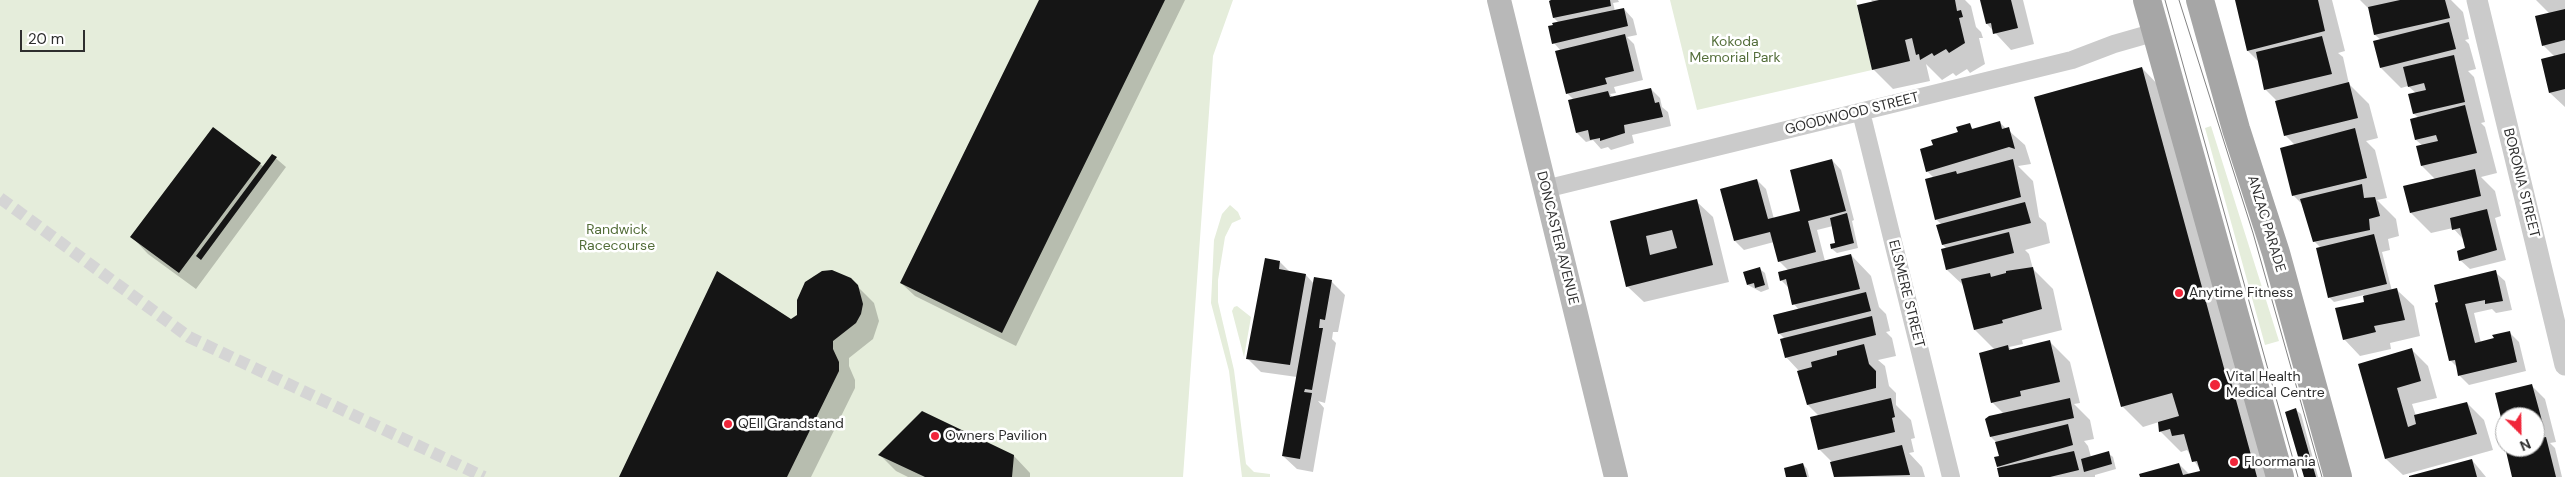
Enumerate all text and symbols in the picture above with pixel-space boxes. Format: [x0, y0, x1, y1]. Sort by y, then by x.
scale bar [22, 20, 88, 52]
text: 20 m [28, 29, 64, 49]
park label: Kokoda Memorial Park [1689, 34, 1781, 66]
street label: GOODWOOD STREET [1783, 89, 1921, 139]
street label: BORONIA STREET [2499, 127, 2543, 239]
street label: DONCASTER AVENUE [1532, 170, 1582, 306]
street label: ANZAC PARADE [2243, 174, 2289, 274]
park label: Randwick Racecourse [579, 222, 655, 254]
street label: ELSMERE STREET [1885, 238, 1927, 350]
place label: Anytime Fitness [2189, 285, 2293, 301]
marker: Anytime Fitness [2173, 287, 2185, 299]
place label: Vital Health Medical Centre [2226, 369, 2325, 402]
marker: Vital Health Medical Centre [2208, 378, 2222, 392]
north arrow [2495, 407, 2545, 457]
place label: QEII Grandstand [738, 416, 844, 432]
marker: QEII Grandstand [722, 418, 734, 430]
place label: Owners Pavilion [945, 428, 1047, 444]
marker: Owners Pavilion [929, 430, 941, 442]
text: N [2517, 435, 2534, 455]
place label: Floormania [2244, 454, 2315, 470]
marker: Floormania [2228, 456, 2240, 468]

